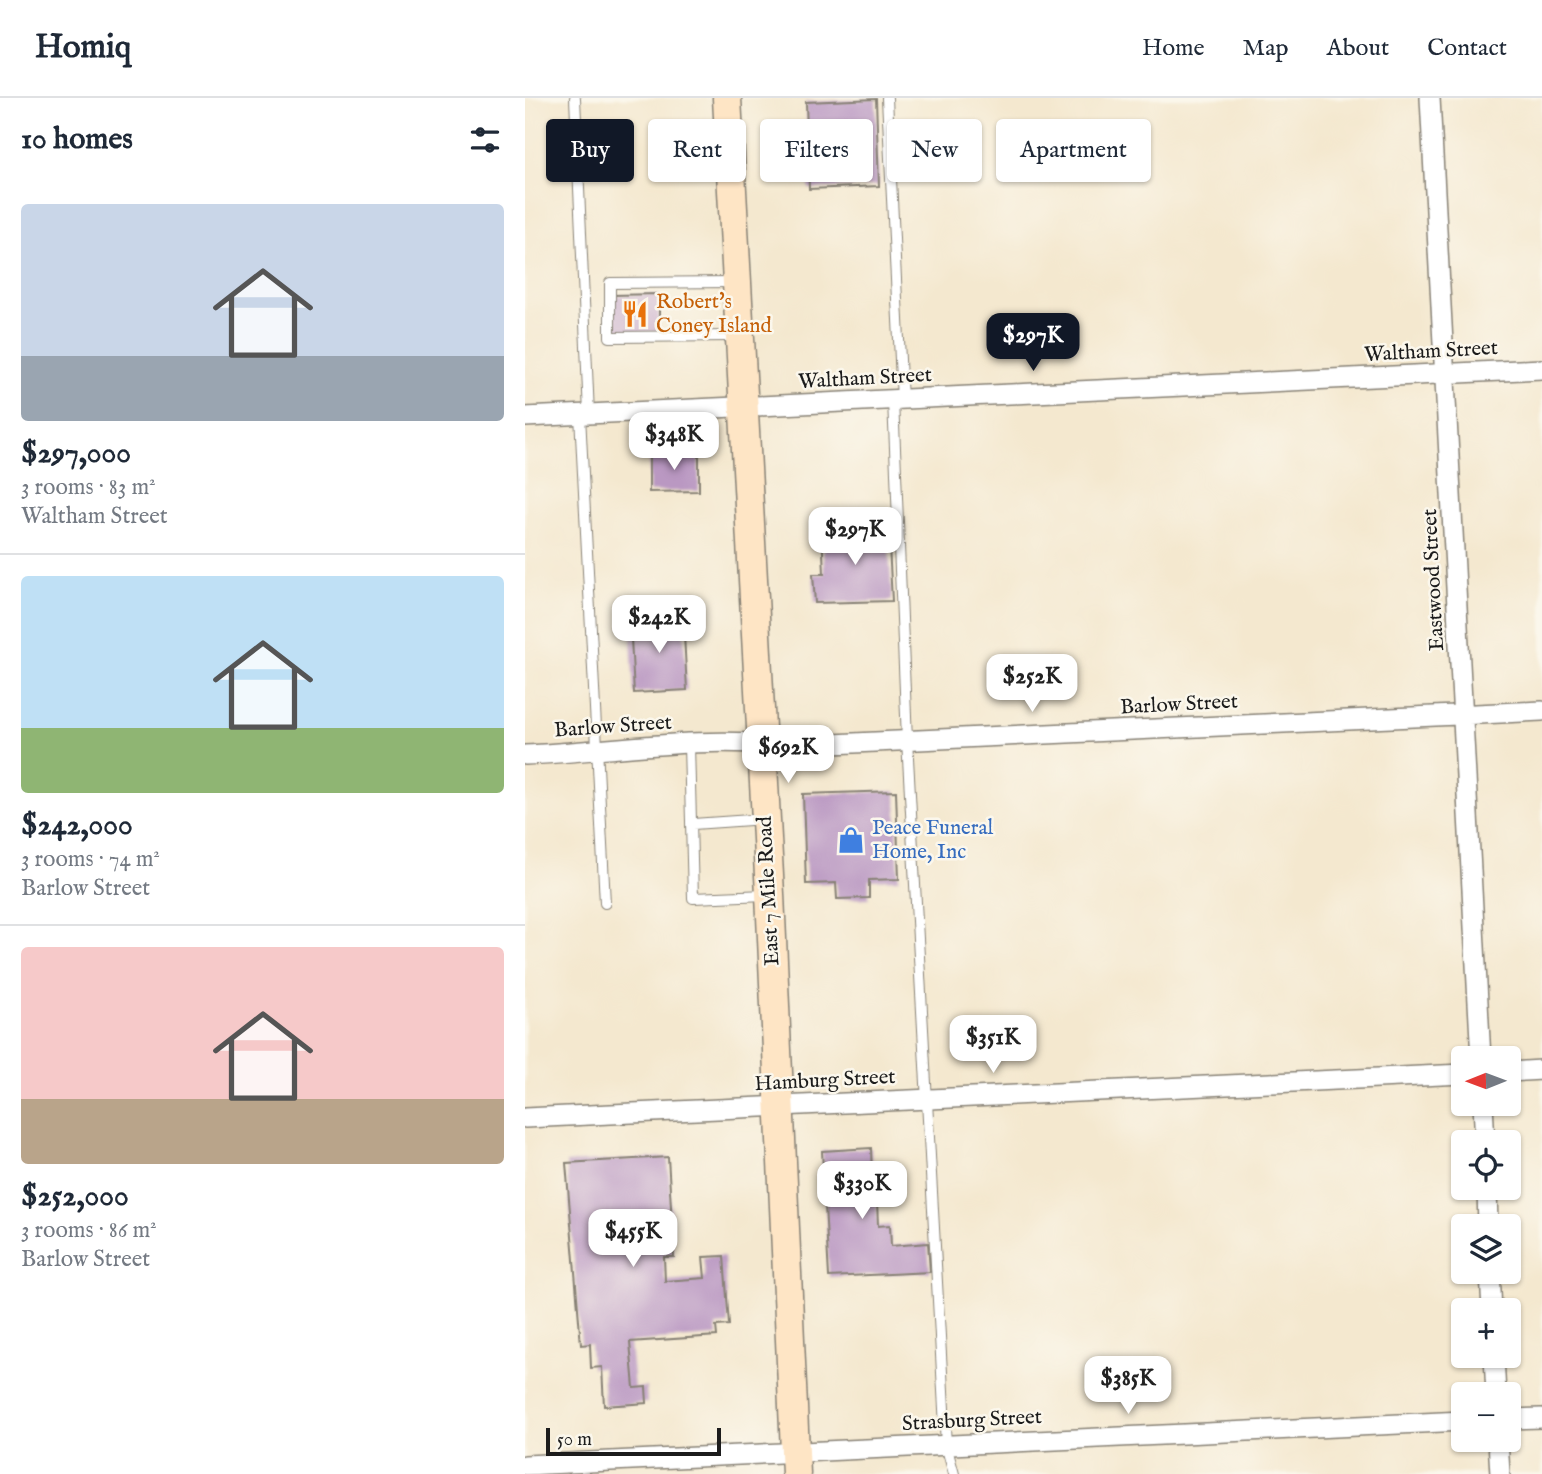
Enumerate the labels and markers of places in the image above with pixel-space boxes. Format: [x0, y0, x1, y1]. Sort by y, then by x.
place label: Robert's Coney Island [656, 289, 772, 340]
restaurant icon: Robert's Coney Island [620, 299, 650, 329]
pin: $297K [984, 314, 1082, 373]
pin: $348K [625, 412, 723, 472]
pin: $297K [806, 508, 904, 567]
pin: $242K [610, 596, 708, 655]
pin: $252K [983, 654, 1081, 714]
pin: $692K [739, 726, 837, 785]
place label: Peace Funeral Home, Inc [872, 815, 994, 866]
shop icon: Peace Funeral Home, Inc [836, 825, 866, 855]
pin: $351K [944, 1016, 1042, 1075]
pin: $330K [813, 1162, 911, 1221]
pin: $455K [584, 1210, 682, 1269]
pin: $385K [1079, 1356, 1177, 1416]

